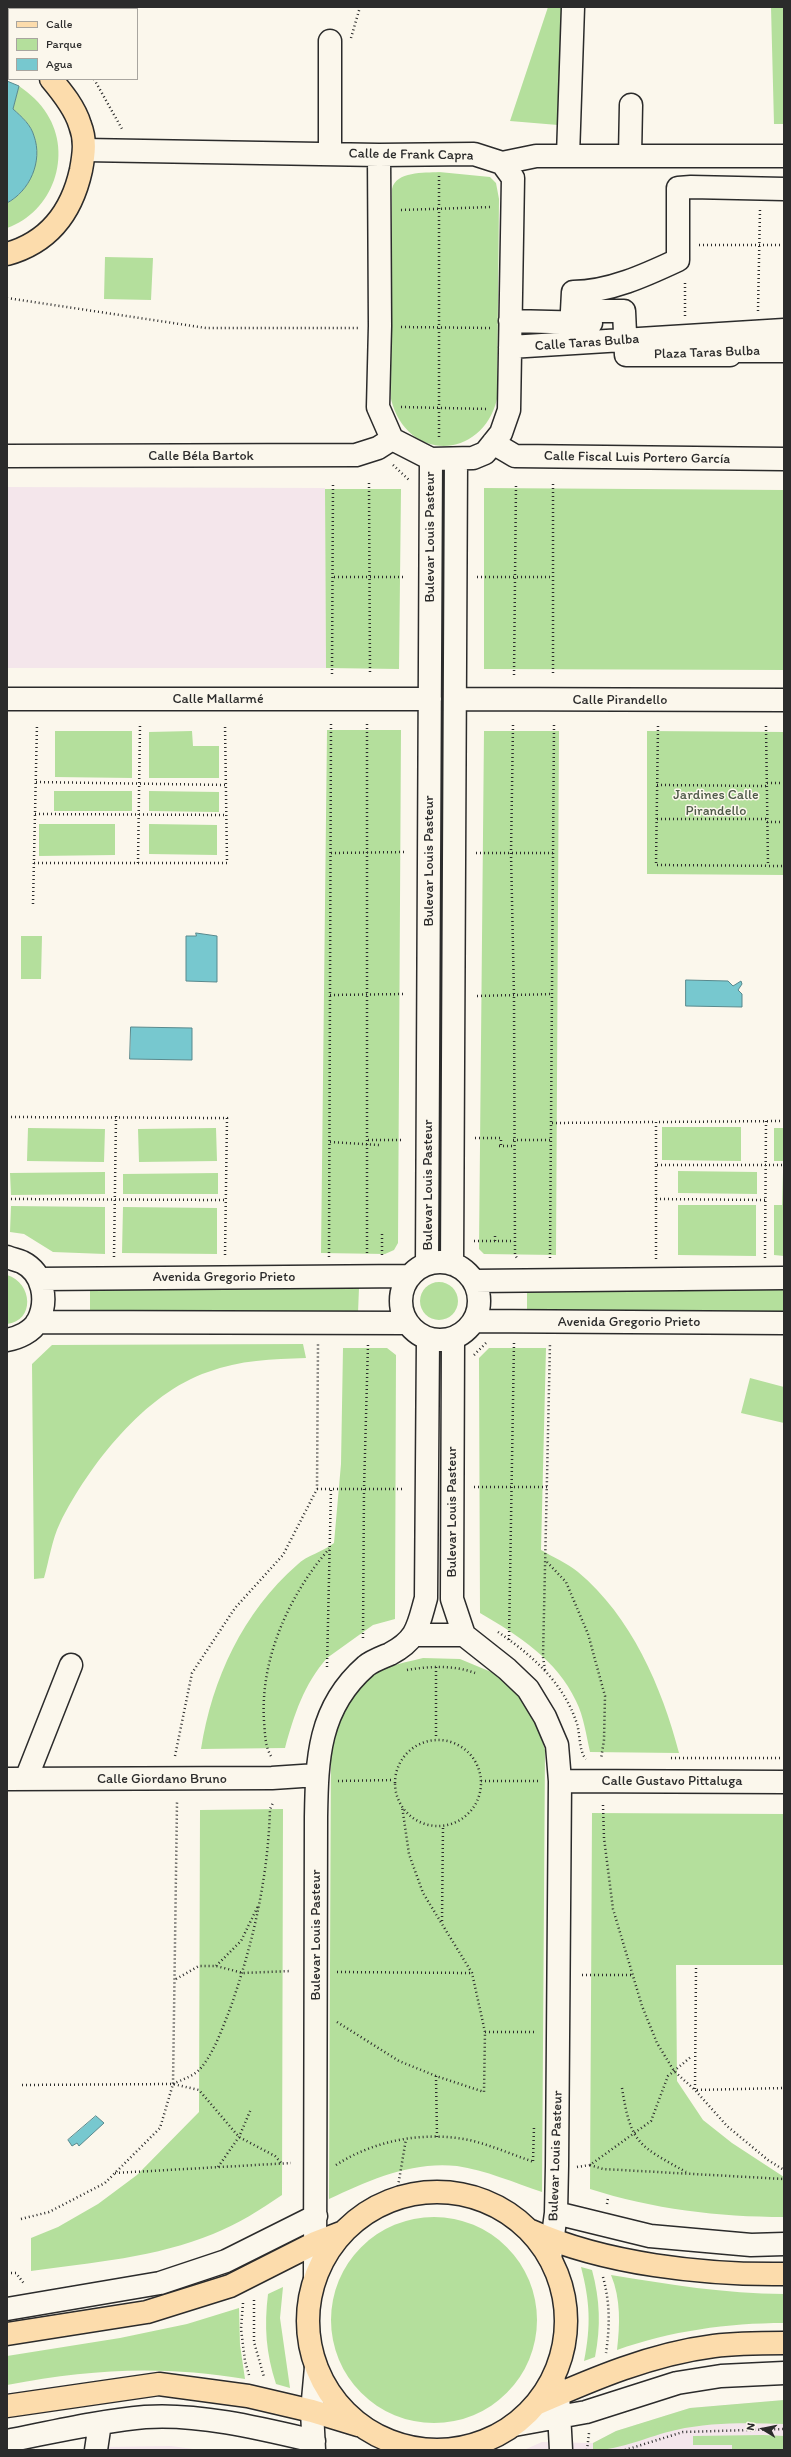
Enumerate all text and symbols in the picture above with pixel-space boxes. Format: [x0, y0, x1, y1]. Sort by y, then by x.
legend [8, 8, 138, 80]
text: Calle [46, 17, 72, 31]
text: Parque [46, 37, 82, 51]
text: Agua [46, 57, 72, 71]
street label: Calle de Frank Capra [348, 146, 474, 164]
street label: Calle Taras Bulba [534, 331, 640, 355]
street label: Plaza Taras Bulba [654, 343, 760, 363]
street label: Calle Béla Bartok [148, 448, 254, 464]
street label: Calle Fiscal Luis Portero García [544, 448, 730, 468]
street label: Bulevar Louis Pasteur [422, 472, 438, 602]
street label: Calle Mallarmé [172, 691, 264, 707]
street label: Calle Pirandello [573, 692, 667, 708]
park label: Jardines Calle Pirandello [673, 787, 759, 820]
street label: Bulevar Louis Pasteur [421, 796, 437, 926]
street label: Bulevar Louis Pasteur [420, 1120, 436, 1250]
street label: Avenida Gregorio Prieto [153, 1269, 295, 1285]
street label: Avenida Gregorio Prieto [558, 1314, 700, 1330]
street label: Bulevar Louis Pasteur [444, 1447, 460, 1577]
street label: Calle Giordano Bruno [97, 1771, 227, 1787]
street label: Calle Gustavo Pittaluga [601, 1773, 743, 1789]
street label: Bulevar Louis Pasteur [308, 1870, 324, 2000]
street label: Bulevar Louis Pasteur [545, 2090, 567, 2222]
north arrow [743, 2409, 783, 2449]
text: N [744, 2422, 758, 2432]

